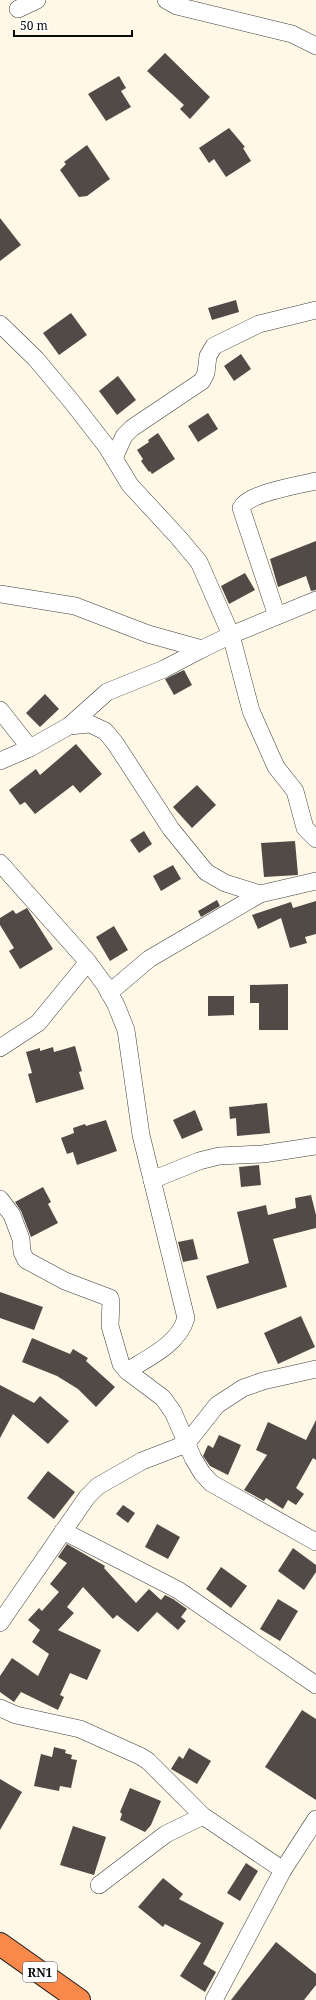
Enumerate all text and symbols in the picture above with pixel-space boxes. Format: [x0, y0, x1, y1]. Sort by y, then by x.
scale bar [14, 12, 132, 38]
text: 50 m [20, 17, 48, 34]
road number: RN1 [23, 1962, 57, 1982]

